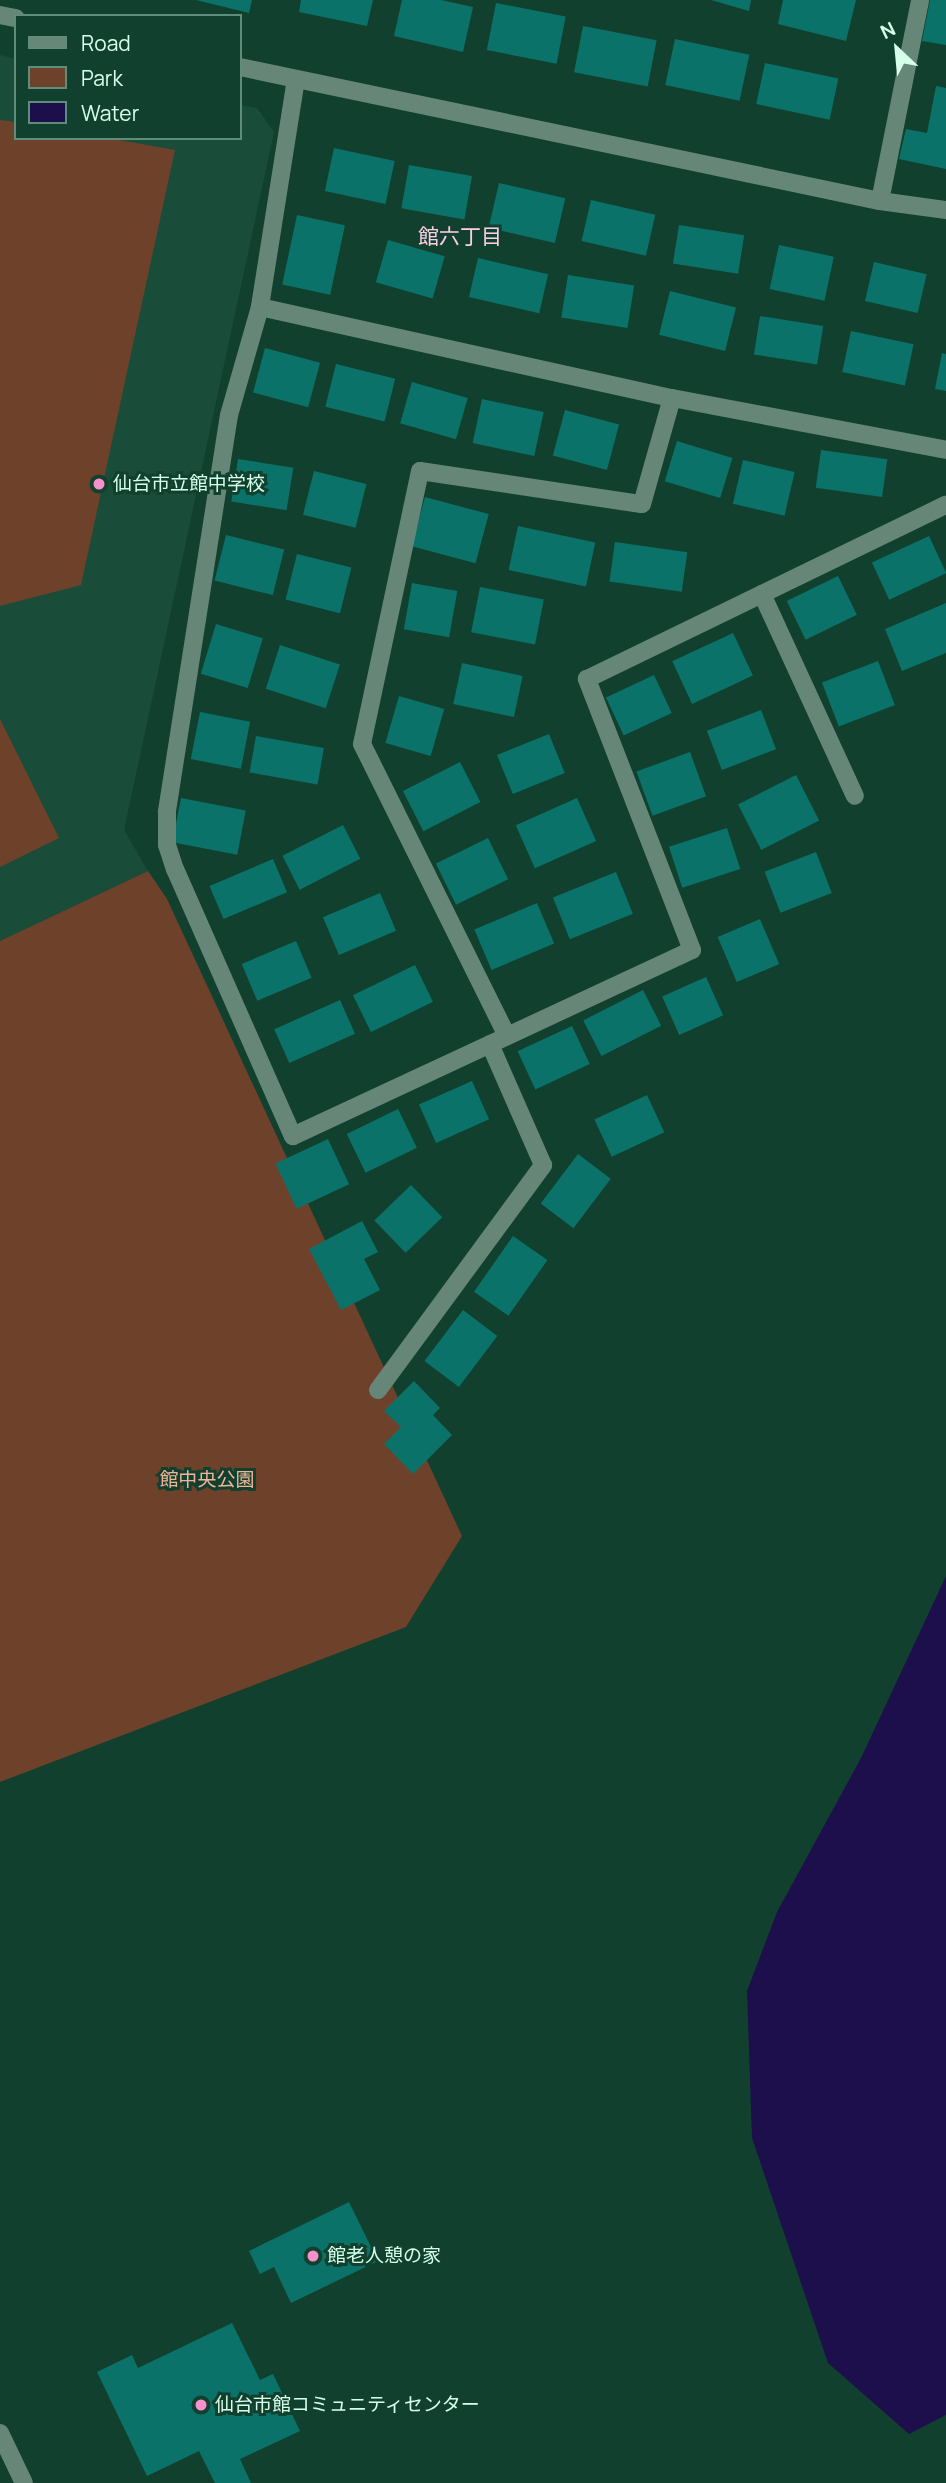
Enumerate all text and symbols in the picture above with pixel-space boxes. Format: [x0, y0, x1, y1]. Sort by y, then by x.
legend [14, 14, 242, 140]
north arrow [862, 14, 932, 84]
text: N [876, 15, 900, 45]
text: Road [81, 29, 131, 57]
text: Park [81, 64, 123, 92]
text: Water [81, 99, 139, 127]
district label: 館六丁目 [418, 223, 502, 249]
place label: 仙台市立館中学校 [113, 473, 265, 495]
marker: 仙台市立館中学校 [91, 476, 107, 492]
park label: 館中央公園 [160, 1469, 254, 1491]
place label: 館老人憩の家 [327, 2245, 441, 2267]
marker: 館老人憩の家 [305, 2248, 321, 2264]
place label: 仙台市館コミュニティセンター [215, 2394, 481, 2416]
marker: 仙台市館コミュニティセンター [193, 2397, 209, 2413]

